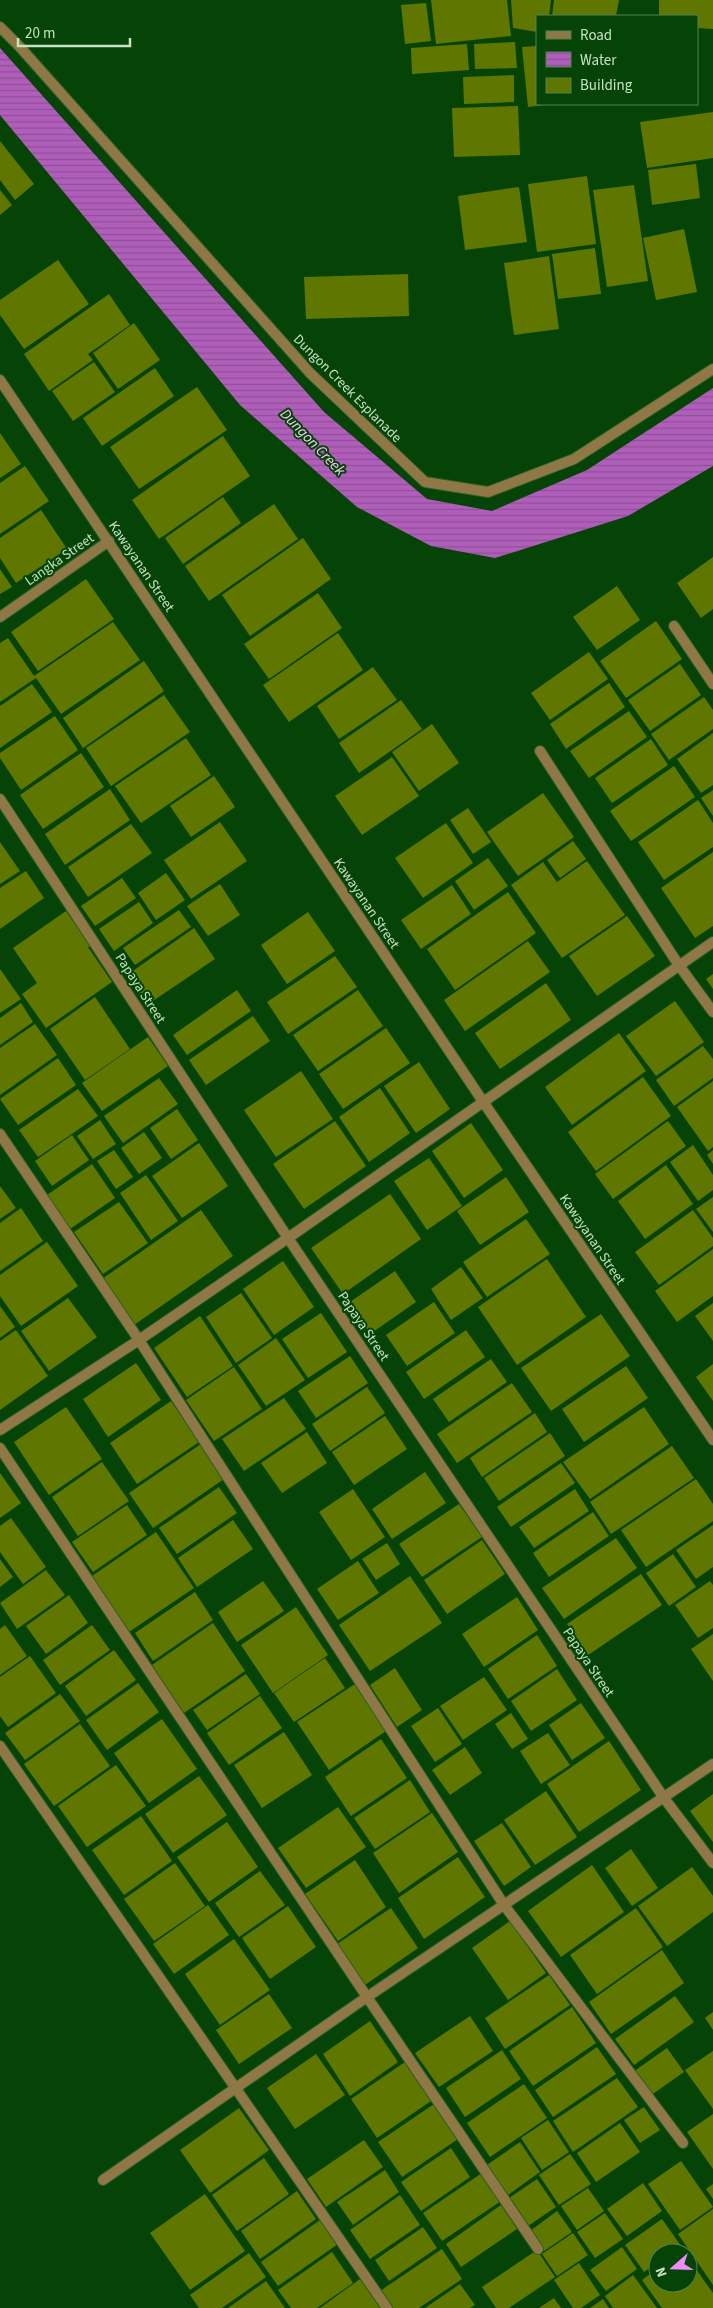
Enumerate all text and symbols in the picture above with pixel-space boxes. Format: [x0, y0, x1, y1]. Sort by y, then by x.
scale bar [18, 15, 130, 47]
legend [536, 15, 698, 105]
text: 20 m [25, 23, 55, 44]
text: Road [580, 25, 612, 46]
text: Water [580, 50, 617, 71]
text: Building [580, 75, 633, 96]
street label: Dungon Creek Esplanade [290, 330, 406, 446]
water label: Dungon Creek [277, 405, 349, 479]
street label: Kawayanan Street [103, 517, 179, 616]
street label: Langka Street [21, 528, 98, 591]
street label: Kawayanan Street [328, 854, 404, 953]
street label: Papaya Street [110, 949, 171, 1028]
street label: Kawayanan Street [554, 1190, 630, 1289]
street label: Papaya Street [332, 1288, 394, 1366]
street label: Papaya Street [557, 1624, 619, 1702]
north arrow [648, 2243, 698, 2293]
text: N [651, 2264, 673, 2280]

